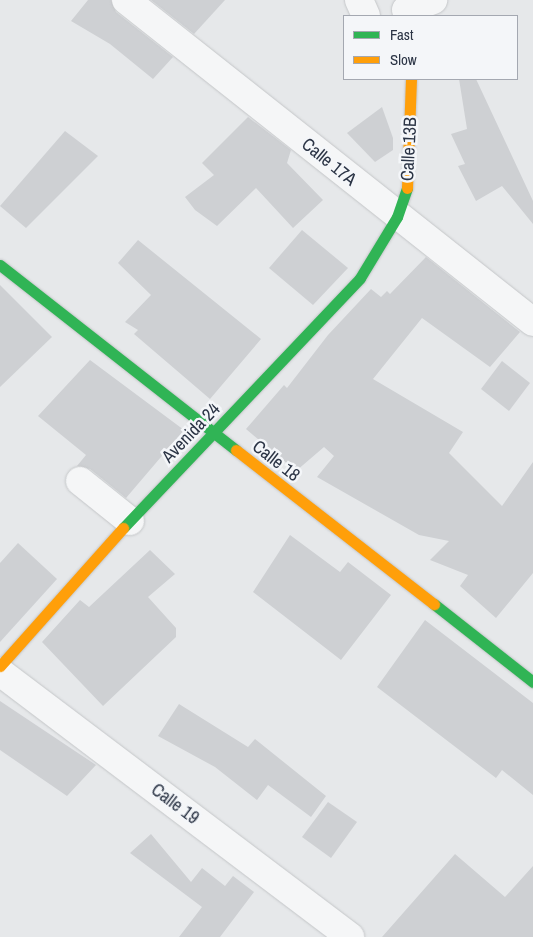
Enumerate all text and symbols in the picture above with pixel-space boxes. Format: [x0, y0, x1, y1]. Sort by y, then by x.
legend [343, 15, 518, 80]
text: Fast [390, 24, 413, 45]
text: Slow [390, 49, 417, 70]
street label: Calle 13B [397, 116, 421, 182]
street label: Calle 17A [297, 133, 361, 191]
street label: Avenida 24 [157, 399, 225, 467]
street label: Calle 18 [248, 436, 304, 486]
street label: Calle 19 [147, 779, 203, 829]

